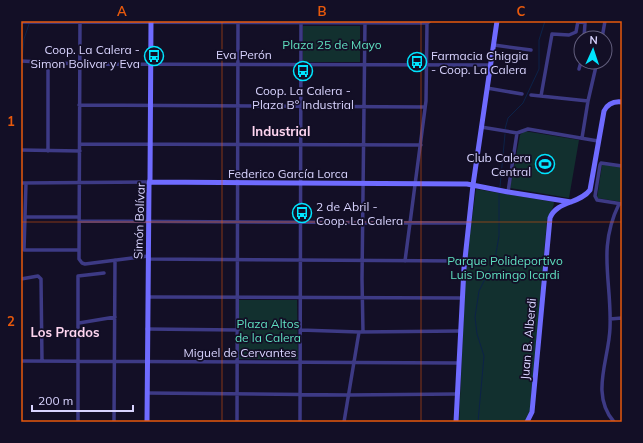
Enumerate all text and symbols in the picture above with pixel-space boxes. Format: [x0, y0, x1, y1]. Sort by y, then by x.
text: A [117, 3, 127, 19]
text: B [318, 3, 327, 19]
text: C [517, 3, 526, 19]
north arrow [573, 30, 613, 70]
text: N [589, 33, 598, 47]
park label: Plaza 25 de Mayo [282, 37, 382, 52]
place label: Coop. La Calera - Simon Bolivar y Eva [31, 42, 140, 71]
bus stop icon: Coop. La Calera - Simon Bolivar y Eva [143, 45, 165, 67]
street label: Eva Perón [216, 47, 272, 62]
place label: Farmacia Chiggia - Coop. La Calera [431, 48, 529, 77]
bus stop icon: Farmacia Chiggia - Coop. La Calera [406, 51, 428, 73]
bus stop icon: Coop. La Calera - Plaza B° Industrial [292, 60, 314, 82]
place label: Coop. La Calera - Plaza B° Industrial [252, 83, 354, 112]
text: 1 [7, 113, 15, 129]
district label: Industrial [252, 123, 310, 139]
place label: Club Calera Central [467, 150, 531, 179]
sports icon: Club Calera Central [534, 153, 556, 175]
street label: Federico García Lorca [228, 166, 348, 181]
street label: Simón Bolívar [130, 182, 148, 259]
place label: 2 de Abril - Coop. La Calera [316, 199, 403, 228]
bus stop icon: 2 de Abril - Coop. La Calera [291, 202, 313, 224]
park label: Parque Polideportivo Luis Domingo Icardi [447, 253, 563, 282]
street label: Juan B. Alberdi [517, 297, 539, 380]
text: 2 [7, 313, 15, 329]
park label: Plaza Altos de la Calera [235, 316, 301, 345]
district label: Los Prados [31, 324, 99, 340]
street label: Miguel de Cervantes [184, 345, 296, 360]
scale bar [32, 387, 133, 413]
text: 200 m [38, 393, 73, 408]

